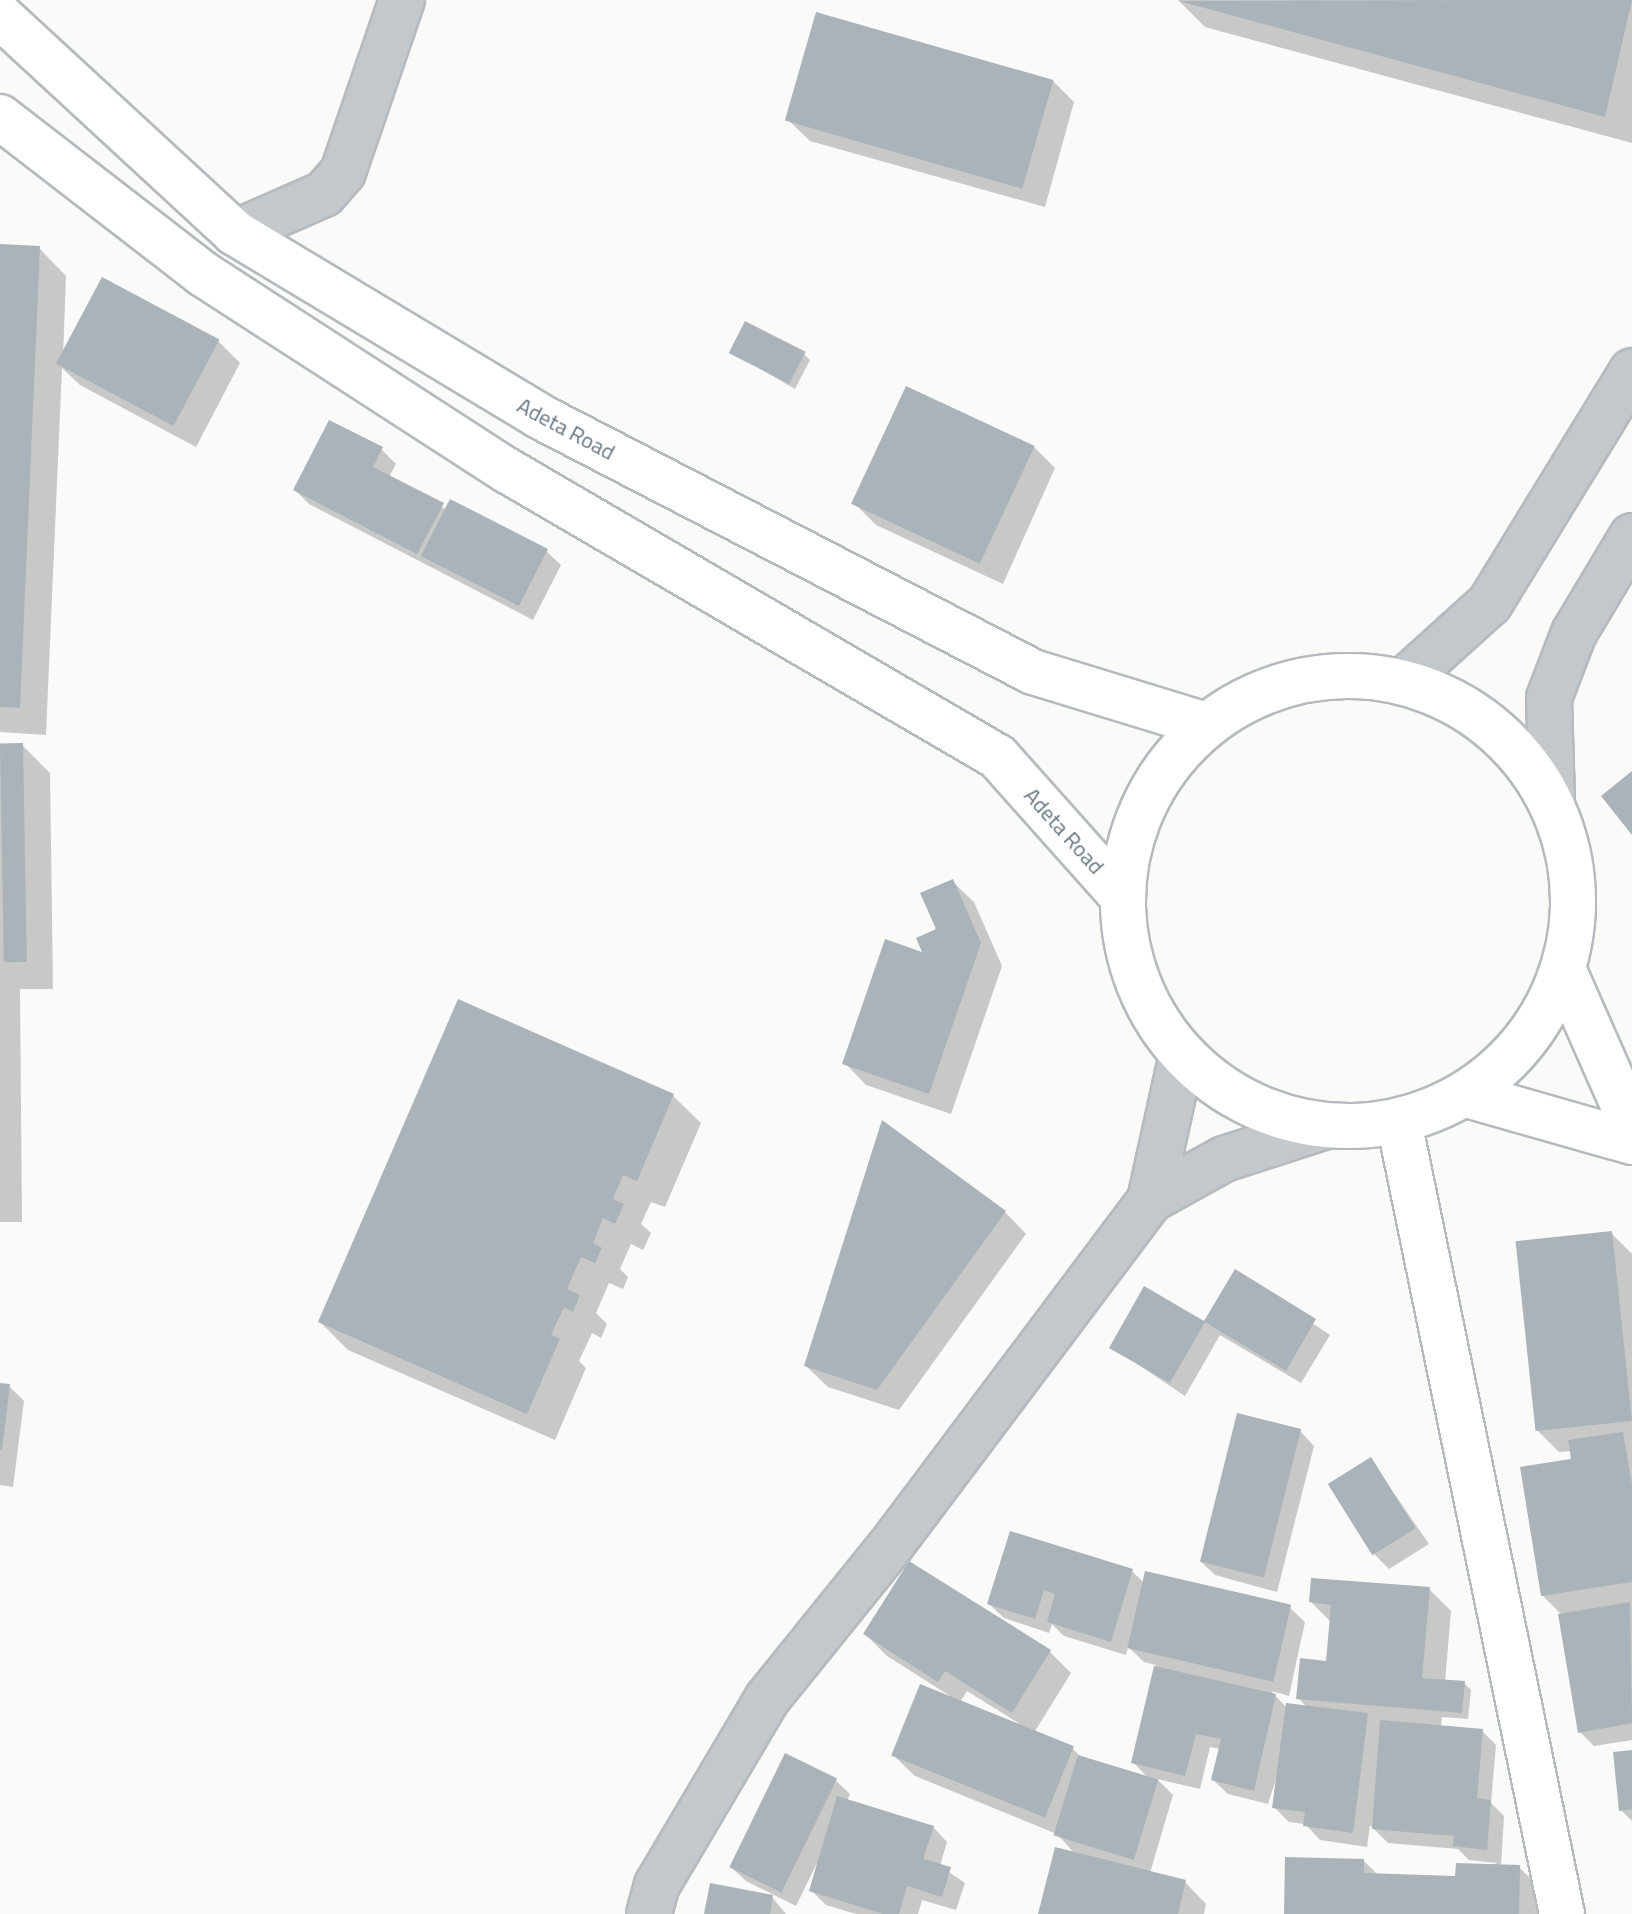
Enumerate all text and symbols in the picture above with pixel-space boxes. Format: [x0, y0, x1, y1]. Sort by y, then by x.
street label: Adeta Road [513, 392, 619, 466]
street label: Adeta Road [1018, 782, 1110, 880]

